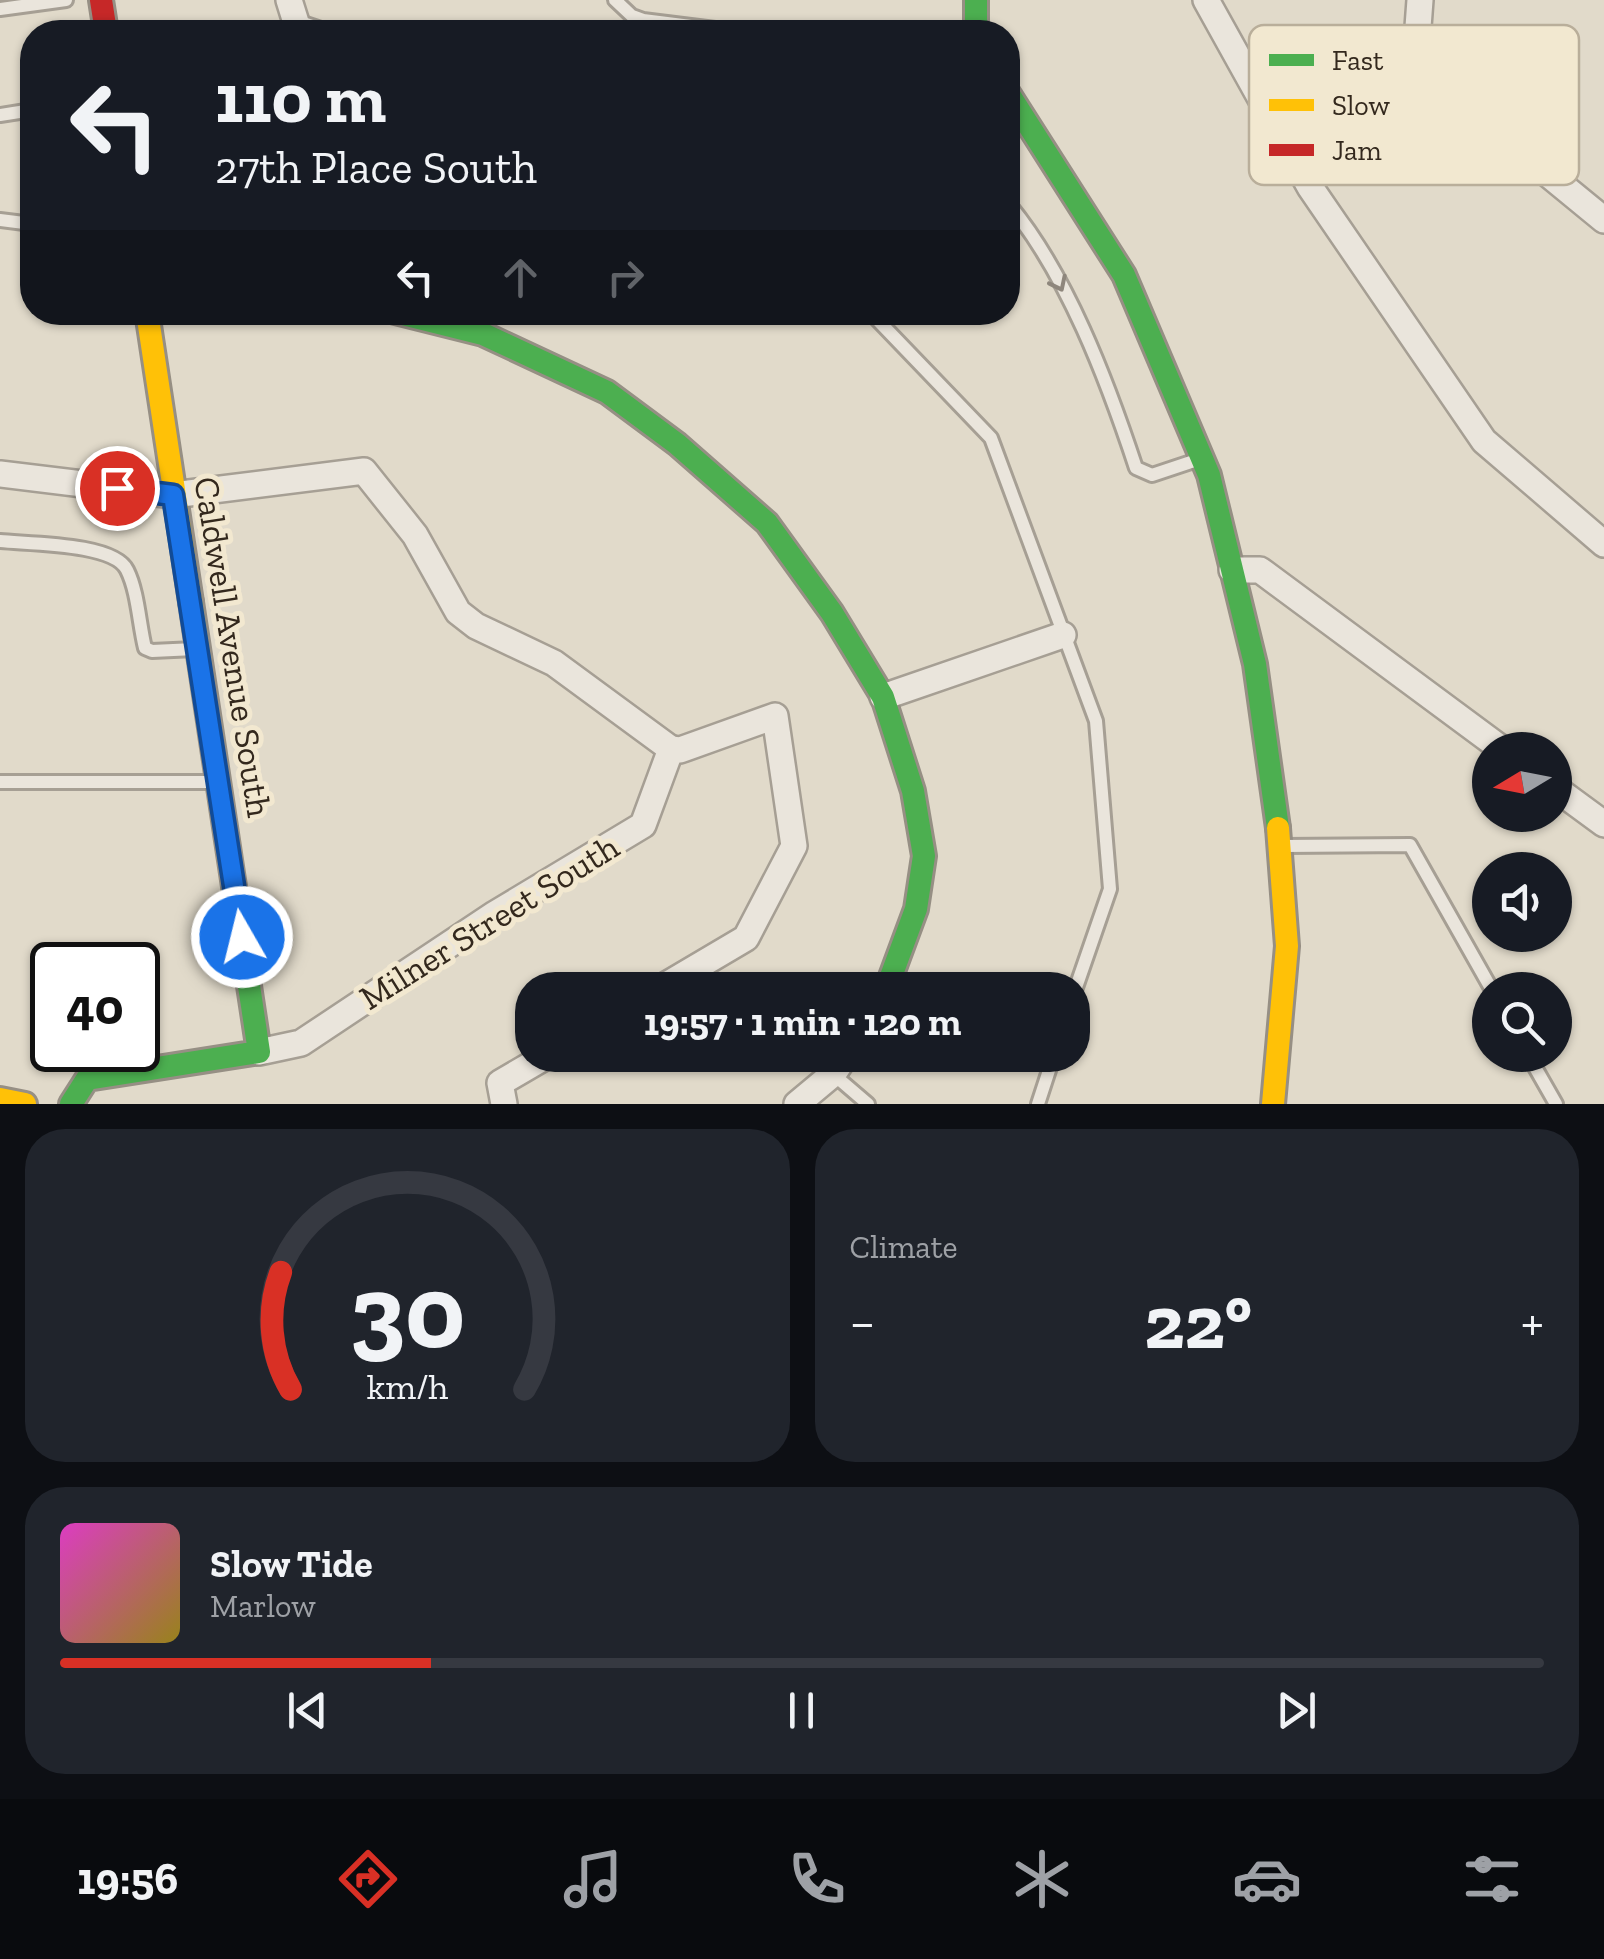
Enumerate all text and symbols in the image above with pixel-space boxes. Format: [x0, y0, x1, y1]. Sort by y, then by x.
legend [1249, 25, 1579, 185]
text: Fast [1332, 44, 1384, 77]
text: 110 m [215, 56, 386, 140]
icon: left [50, 60, 180, 190]
text: Slow [1332, 89, 1390, 122]
text: Jam [1332, 134, 1382, 167]
text: 27th Place South [215, 141, 537, 195]
icon: left [388, 250, 443, 305]
icon: ahead [493, 250, 548, 305]
icon: right [598, 250, 653, 305]
one-way arrow [1047, 274, 1067, 292]
pin [75, 446, 160, 531]
icon: arrive [90, 461, 145, 516]
street label: Caldwell Avenue South [185, 474, 281, 820]
north arrow [1472, 732, 1572, 832]
map controls [1472, 732, 1572, 1072]
street label: Milner Street South [352, 825, 627, 1019]
button: sound [1472, 852, 1572, 952]
position arrow [190, 885, 294, 989]
speed limit sign: 40 [30, 942, 160, 1072]
button: search [1472, 972, 1572, 1072]
text: 19:57 · 1 min · 120 m [644, 999, 961, 1045]
text: Climate [850, 1228, 958, 1266]
text: 30 [350, 1249, 465, 1374]
text: 22° [1144, 1277, 1252, 1367]
text: − [850, 1289, 875, 1355]
text: + [1521, 1289, 1544, 1355]
text: km/h [366, 1365, 448, 1408]
text: Slow Tide [210, 1541, 373, 1587]
text: Marlow [210, 1587, 316, 1625]
icon: previous [280, 1683, 335, 1738]
icon: pause [774, 1683, 829, 1738]
icon: next [1269, 1683, 1324, 1738]
icon: directions [333, 1844, 403, 1914]
icon: music [558, 1844, 628, 1914]
icon: phone [782, 1844, 852, 1914]
icon: climate [1007, 1844, 1077, 1914]
icon: car [1232, 1844, 1302, 1914]
icon: filters [1457, 1844, 1527, 1914]
text: 19:56 [77, 1852, 178, 1906]

